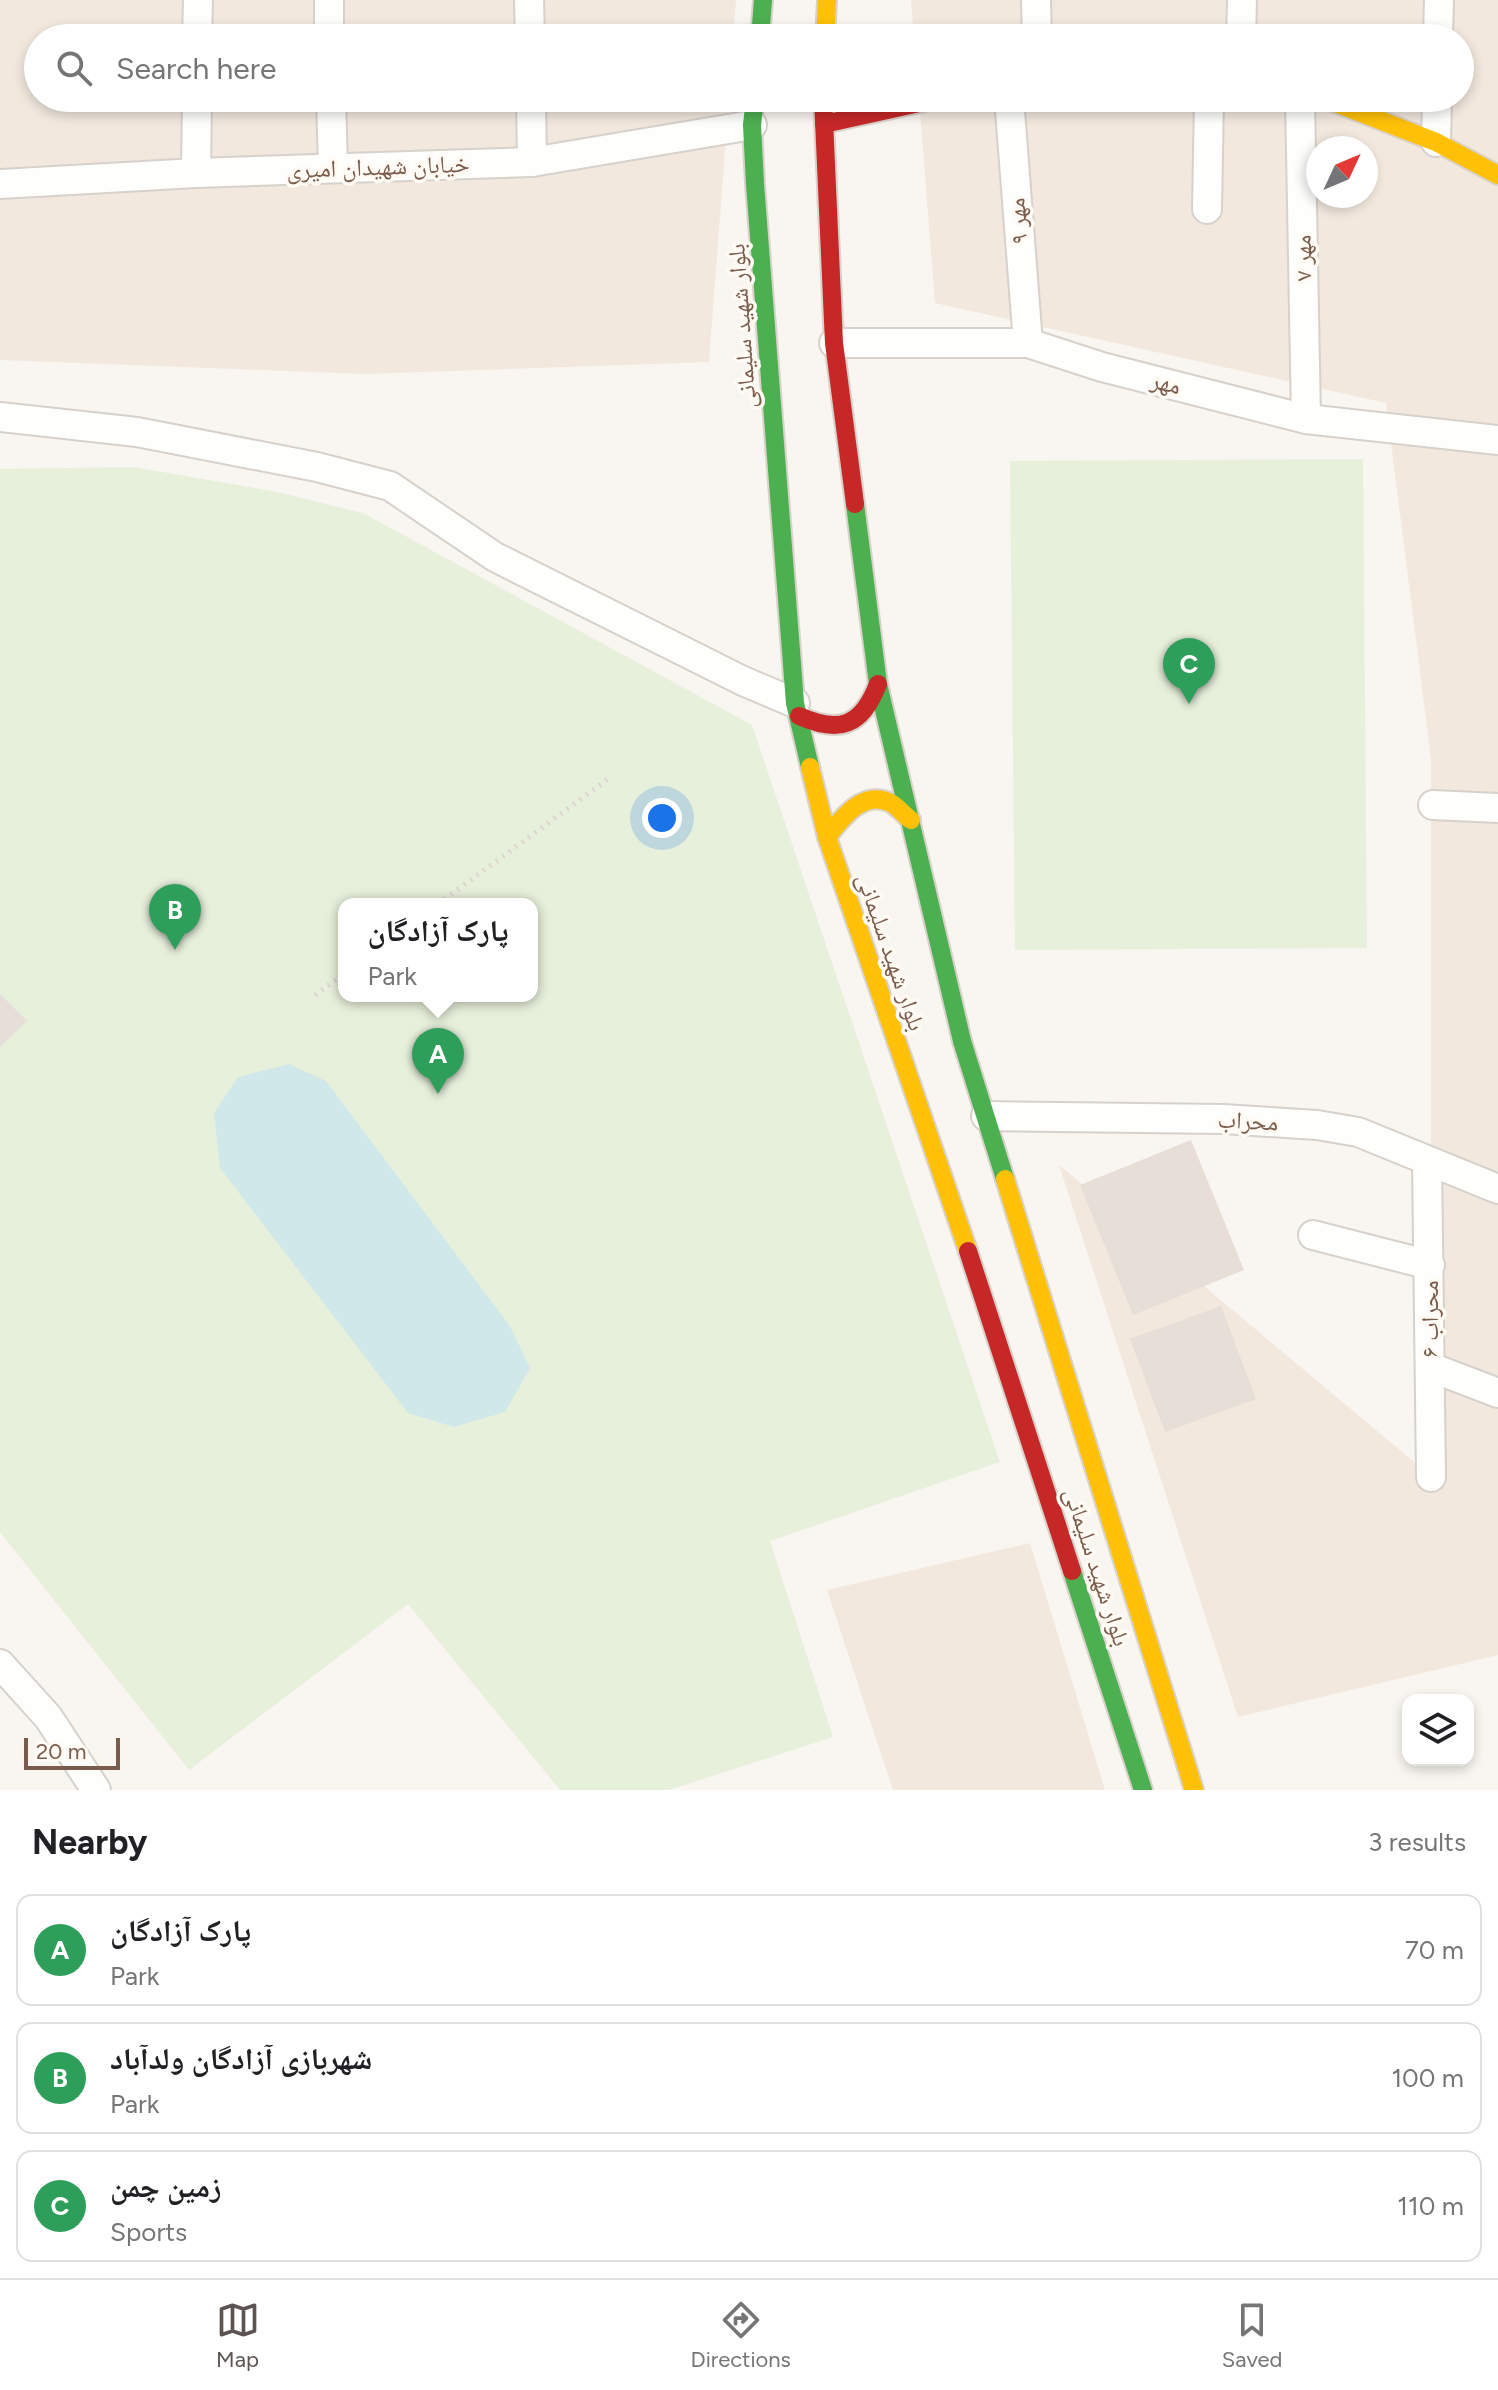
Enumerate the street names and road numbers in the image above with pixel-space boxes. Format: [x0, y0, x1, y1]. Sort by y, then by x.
street label: خیابان شهیدان امیری [286, 149, 470, 184]
street label: مهر ۹ [1001, 197, 1034, 245]
street label: مهر ۷ [1288, 235, 1317, 282]
street label: بلوار شهید سلیمانی [721, 243, 762, 409]
street label: مهر [1147, 365, 1184, 400]
street label: بلوار شهید سلیمانی [851, 869, 932, 1035]
street label: محراب [1217, 1104, 1279, 1137]
street label: محراب ۶ [1415, 1280, 1444, 1358]
street label: بلوار شهید سلیمانی [1058, 1484, 1137, 1650]

